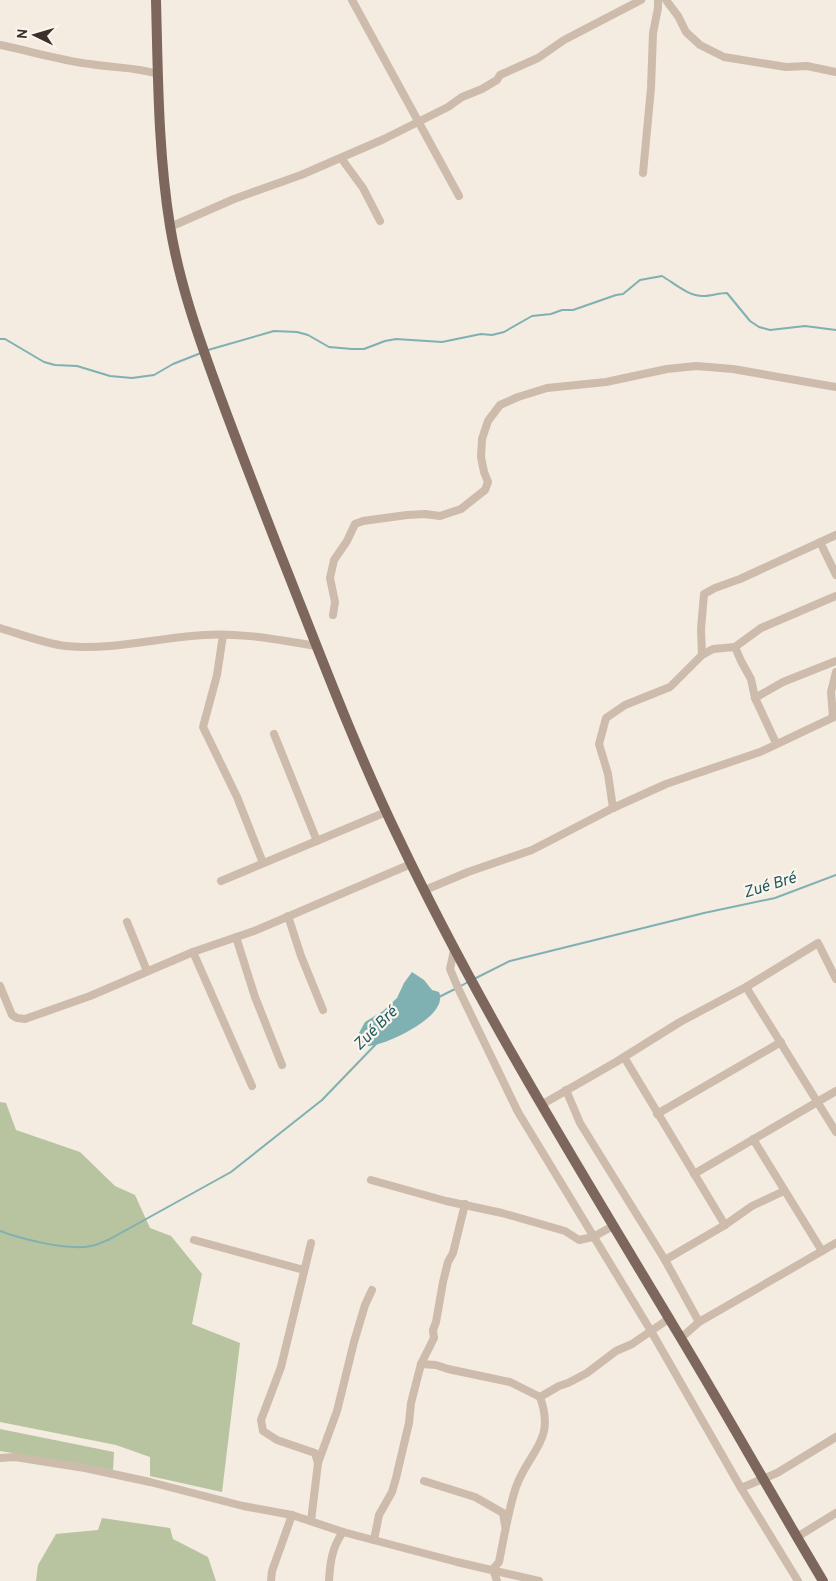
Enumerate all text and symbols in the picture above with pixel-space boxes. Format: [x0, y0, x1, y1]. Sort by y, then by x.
north arrow [10, 10, 60, 60]
text: N [15, 28, 32, 40]
water label: Zué Bré [741, 868, 801, 904]
water label: Zué Bré [350, 1001, 404, 1055]

